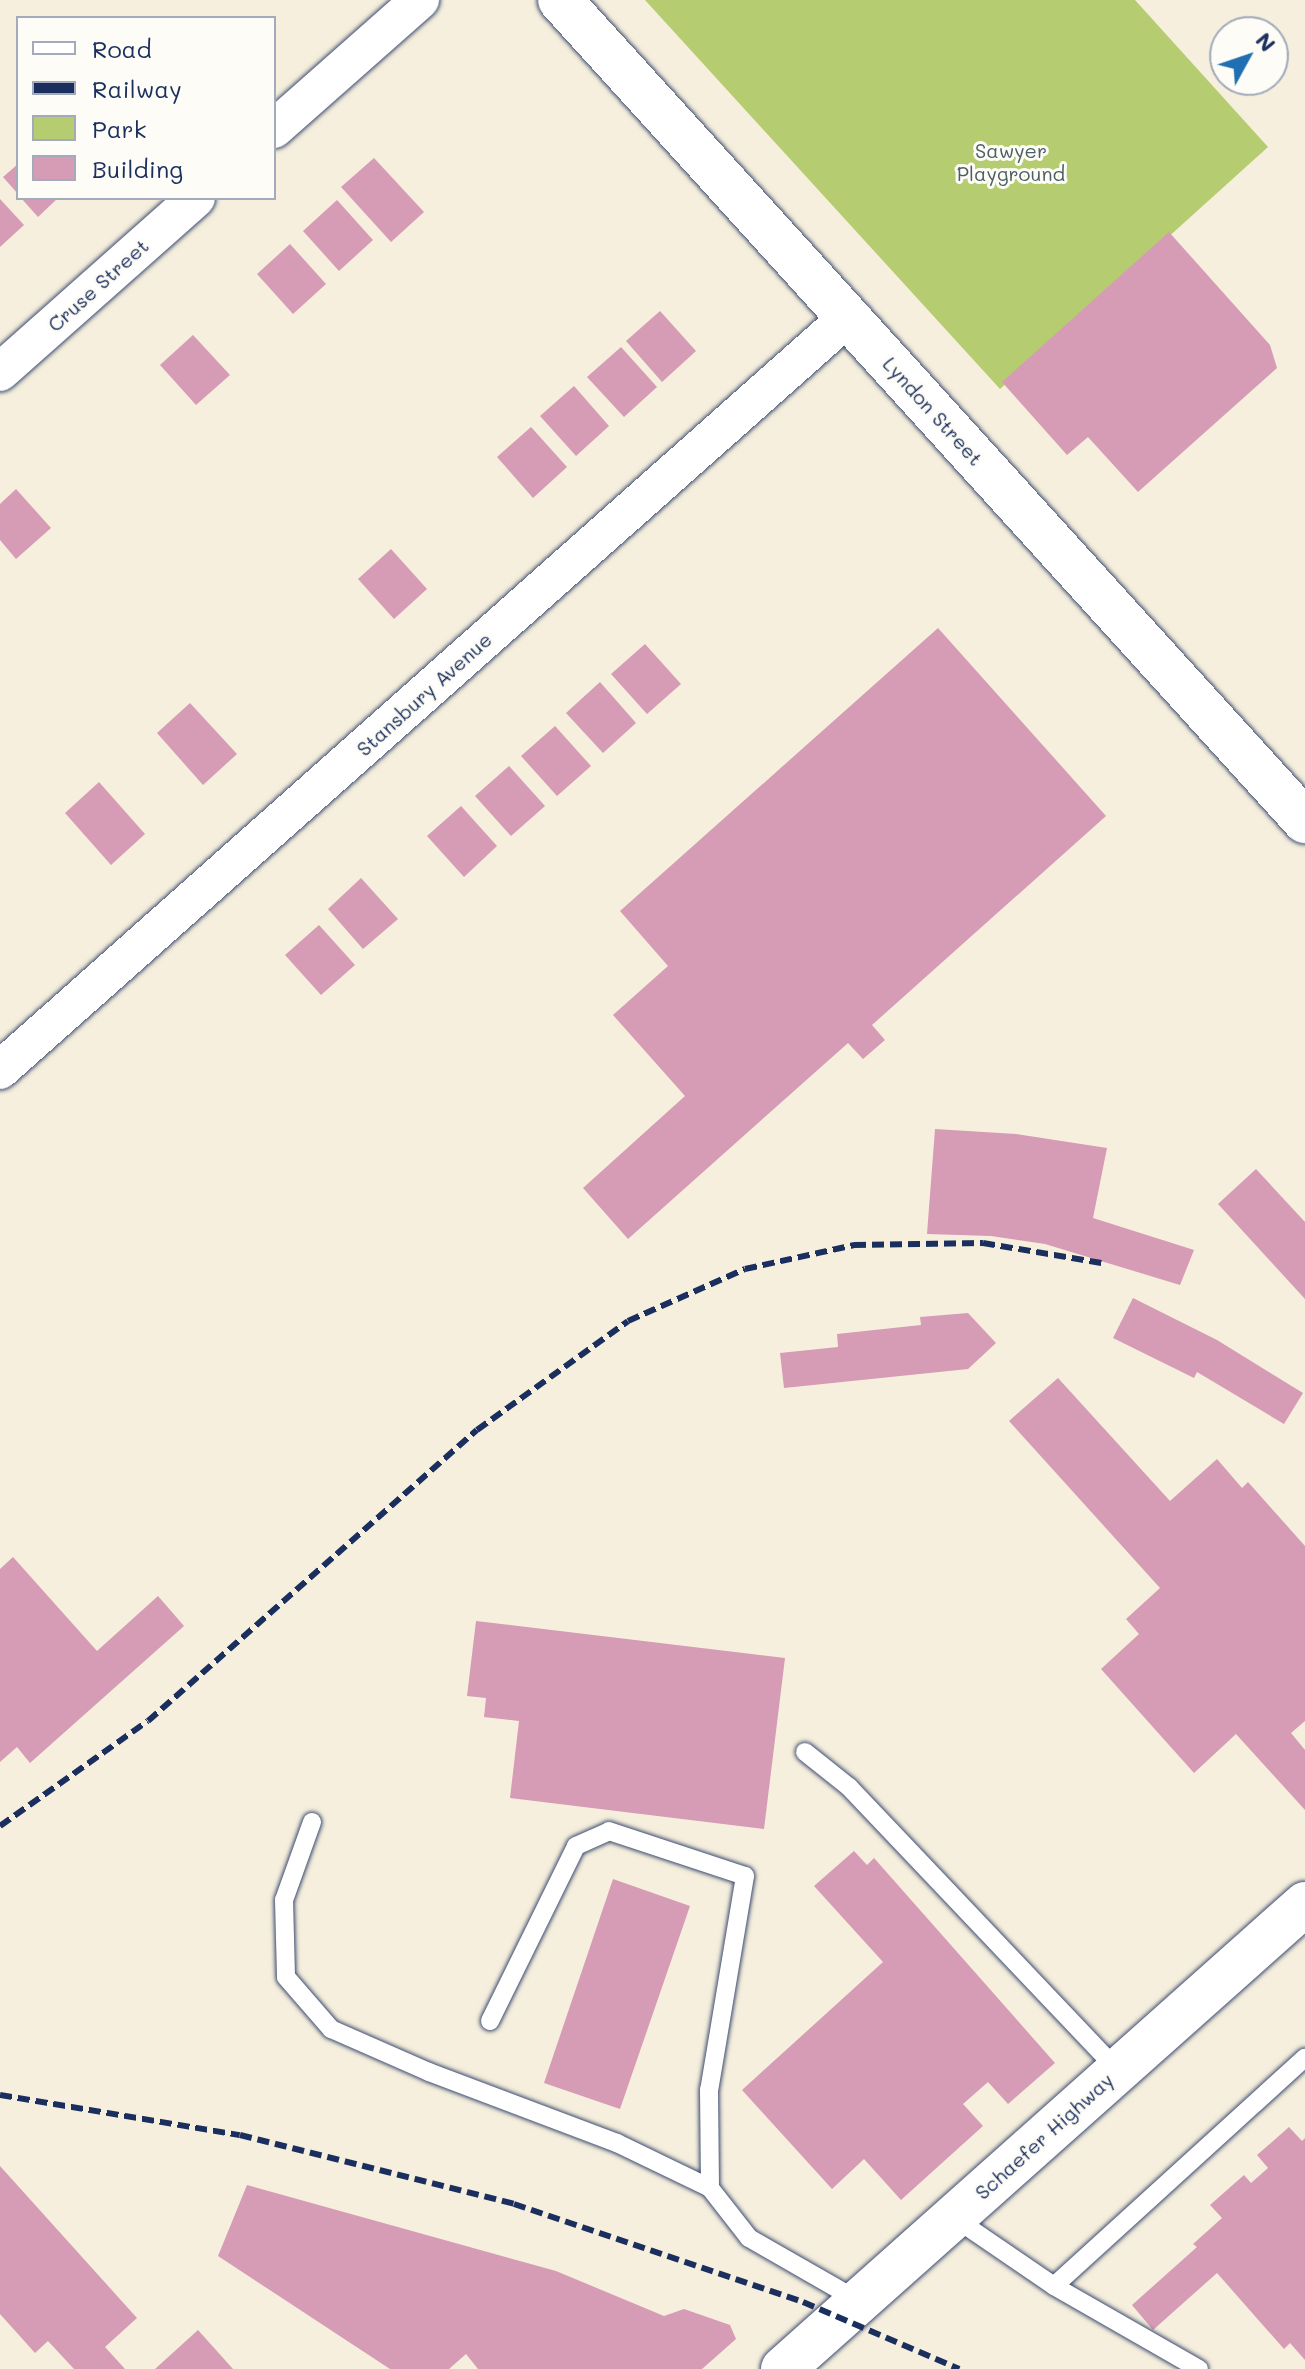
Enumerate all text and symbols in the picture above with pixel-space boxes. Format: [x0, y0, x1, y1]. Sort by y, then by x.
legend [16, 16, 276, 200]
north arrow [1209, 16, 1289, 96]
text: N [1250, 26, 1283, 57]
text: Road [92, 33, 152, 64]
text: Railway [92, 73, 182, 104]
text: Park [92, 113, 146, 144]
park label: Sawyer Playground [957, 138, 1065, 185]
text: Building [92, 153, 183, 184]
street label: Cruse Street [43, 233, 153, 337]
street label: Lyndon Street [878, 352, 988, 470]
street label: Stansbury Avenue [352, 627, 496, 761]
street label: Schaefer Highway [970, 2068, 1118, 2204]

